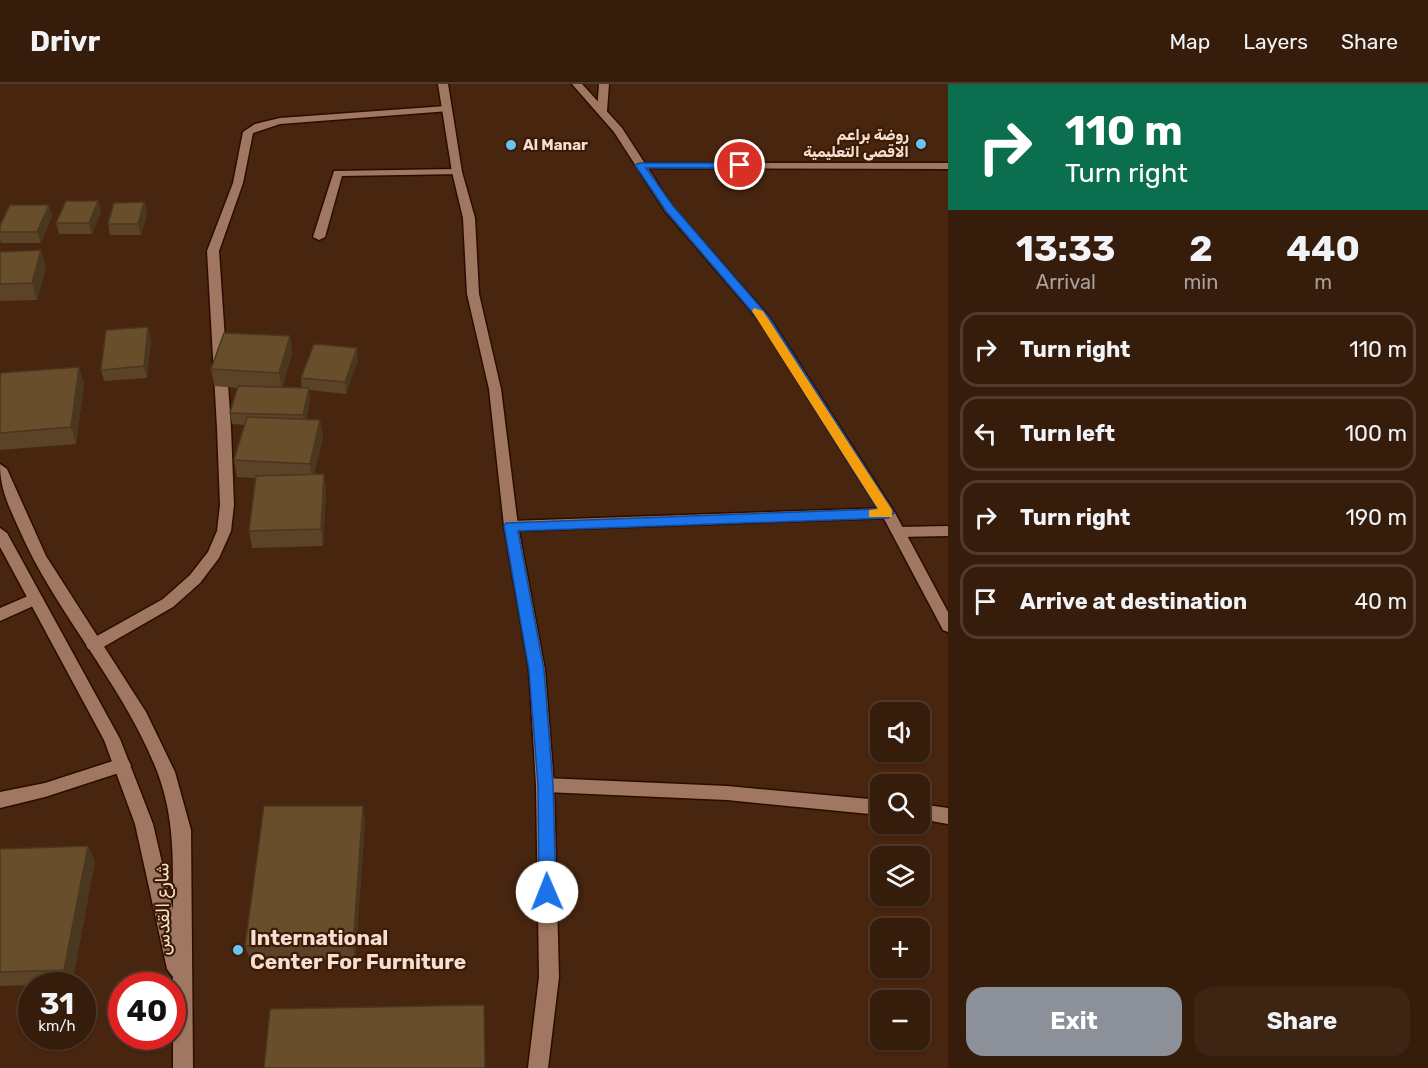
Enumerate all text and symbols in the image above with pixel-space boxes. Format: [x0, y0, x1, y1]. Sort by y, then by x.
text: Drivr [30, 25, 100, 58]
text: Map [1169, 29, 1210, 54]
text: Layers [1243, 29, 1308, 54]
text: Share [1341, 29, 1398, 54]
text: 110 m [1065, 106, 1183, 156]
icon: right [966, 108, 1044, 186]
place label: روضة براعم الاقصى التعليمية [803, 126, 909, 161]
place label: Al Manar [523, 136, 588, 154]
marker: روضة براعم الاقصى التعليمية [914, 137, 928, 151]
marker: Al Manar [504, 138, 518, 152]
pin [714, 139, 765, 190]
icon: arrive [723, 148, 756, 181]
text: Turn right [1065, 157, 1188, 189]
text: 13:33 [1016, 227, 1116, 270]
text: 2 [1189, 227, 1213, 270]
text: 440 [1286, 227, 1360, 270]
text: Arrival [1036, 270, 1096, 294]
text: min [1184, 270, 1218, 294]
text: m [1314, 270, 1332, 294]
icon: right [969, 333, 1002, 366]
text: Turn right [1020, 336, 1130, 363]
text: 110 m [1349, 336, 1407, 363]
icon: left [969, 417, 1002, 450]
text: Turn left [1020, 420, 1115, 447]
text: 100 m [1345, 420, 1407, 447]
icon: right [969, 501, 1002, 534]
text: Turn right [1020, 504, 1130, 531]
text: 190 m [1346, 504, 1407, 531]
icon: arrive [969, 585, 1002, 618]
text: Arrive at destination [1020, 588, 1247, 615]
text: 40 m [1354, 588, 1407, 615]
map controls [870, 702, 930, 1050]
button: sound [870, 702, 930, 762]
button: search [870, 774, 930, 834]
button: layers [870, 846, 930, 906]
position arrow [515, 860, 579, 924]
street label: شارع القدس [151, 862, 176, 956]
button: + [870, 918, 930, 978]
place label: International Center For Furniture [250, 925, 466, 974]
marker: International Center For Furniture [231, 943, 245, 957]
speed limit sign: 40 [108, 972, 186, 1050]
text: 31 [40, 986, 74, 1022]
button: Exit [966, 987, 1182, 1056]
button: Share [1194, 987, 1410, 1056]
button: − [870, 990, 930, 1050]
text: km/h [38, 1017, 76, 1035]

